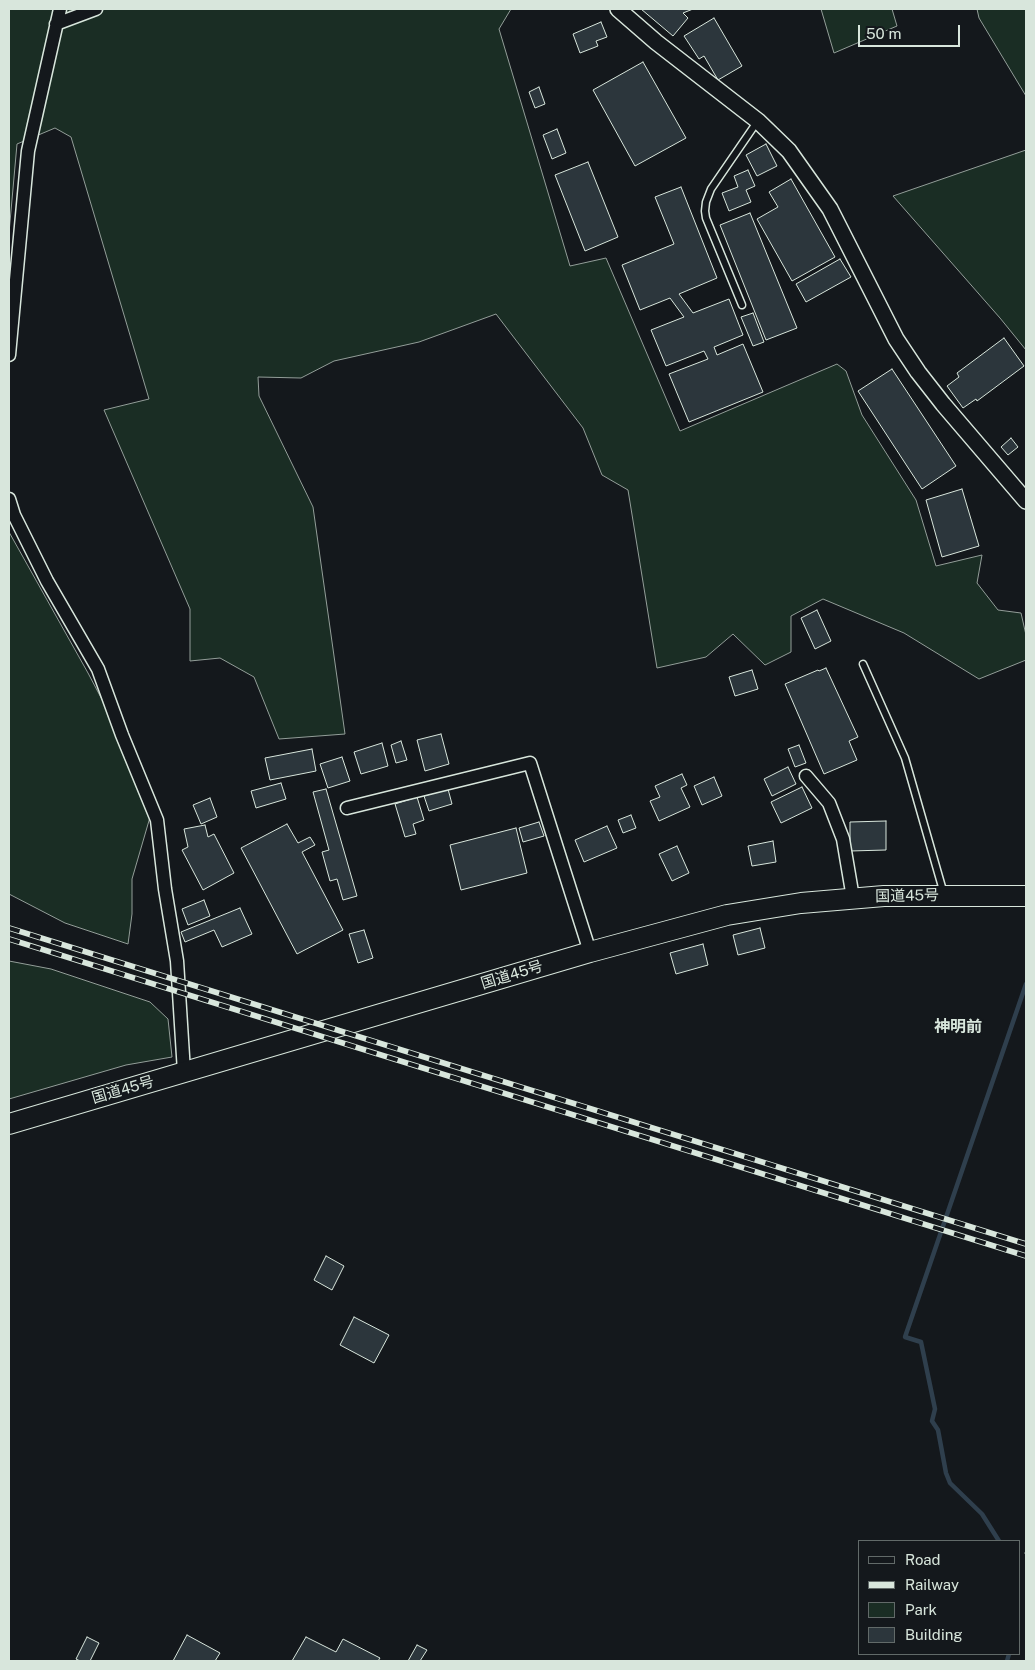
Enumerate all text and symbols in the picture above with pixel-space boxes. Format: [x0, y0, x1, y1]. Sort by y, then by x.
scale bar [860, 15, 962, 47]
text: 50 m [866, 25, 901, 42]
street label: 国道45号 [875, 886, 939, 906]
street label: 国道45号 [479, 957, 545, 993]
district label: 神明前 [934, 1017, 982, 1037]
street label: 国道45号 [90, 1073, 156, 1107]
legend [858, 1540, 1020, 1655]
text: Road [905, 1551, 941, 1568]
text: Railway [905, 1576, 959, 1593]
text: Park [905, 1601, 937, 1618]
text: Building [905, 1626, 963, 1643]

